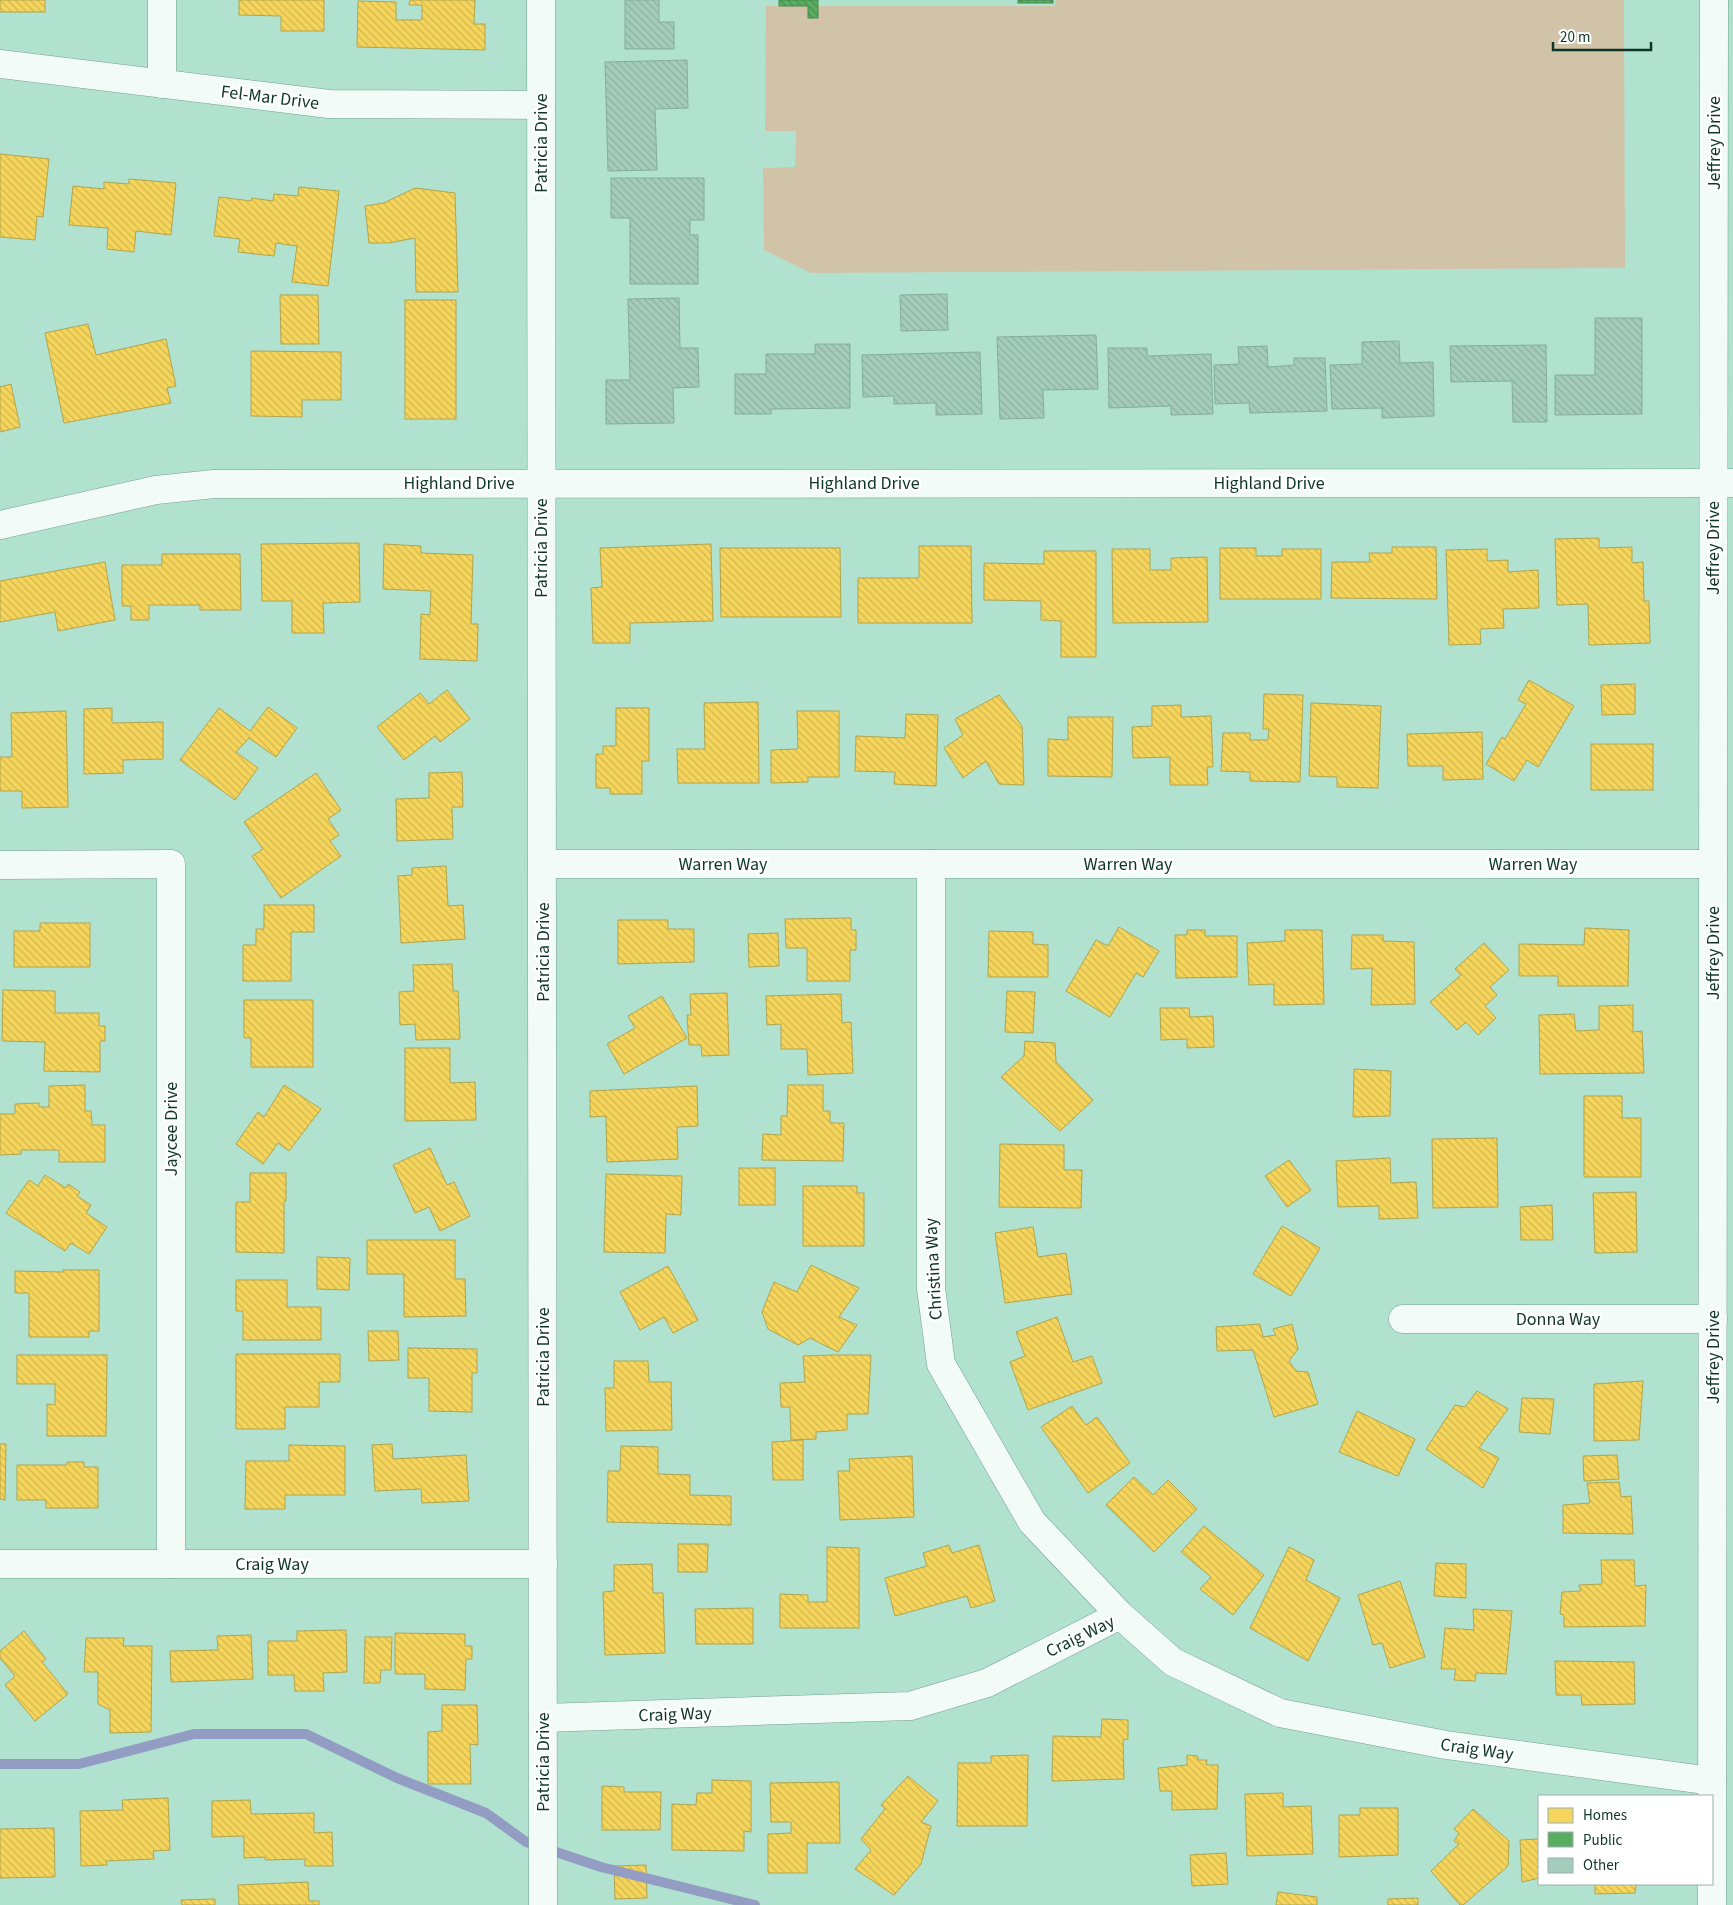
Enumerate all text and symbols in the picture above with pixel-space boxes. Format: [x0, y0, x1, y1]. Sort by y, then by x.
scale bar [1553, 20, 1650, 52]
text: 20 m [1560, 27, 1590, 48]
street label: Fel-Mar Drive [219, 79, 321, 116]
street label: Patricia Drive [529, 93, 554, 193]
street label: Jeffrey Drive [1702, 96, 1727, 190]
street label: Highland Drive [403, 471, 515, 496]
street label: Highland Drive [808, 471, 920, 496]
street label: Highland Drive [1213, 471, 1325, 496]
street label: Patricia Drive [529, 498, 554, 598]
street label: Jeffrey Drive [1701, 501, 1726, 595]
street label: Warren Way [679, 852, 768, 877]
street label: Warren Way [1084, 852, 1173, 877]
street label: Warren Way [1489, 852, 1578, 877]
street label: Patricia Drive [531, 902, 556, 1002]
street label: Jeffrey Drive [1701, 906, 1726, 1000]
street label: Jaycee Drive [159, 1082, 184, 1176]
street label: Christina Way [918, 1217, 949, 1321]
street label: Patricia Drive [531, 1307, 556, 1407]
street label: Donna Way [1516, 1307, 1601, 1332]
street label: Jeffrey Drive [1701, 1310, 1726, 1404]
street label: Craig Way [235, 1552, 309, 1577]
street label: Craig Way [1042, 1609, 1119, 1664]
street label: Craig Way [638, 1701, 713, 1728]
street label: Patricia Drive [531, 1712, 556, 1812]
street label: Craig Way [1439, 1732, 1516, 1767]
legend [1538, 1795, 1713, 1885]
text: Homes [1583, 1805, 1627, 1826]
text: Public [1583, 1830, 1622, 1851]
text: Other [1583, 1855, 1620, 1876]

